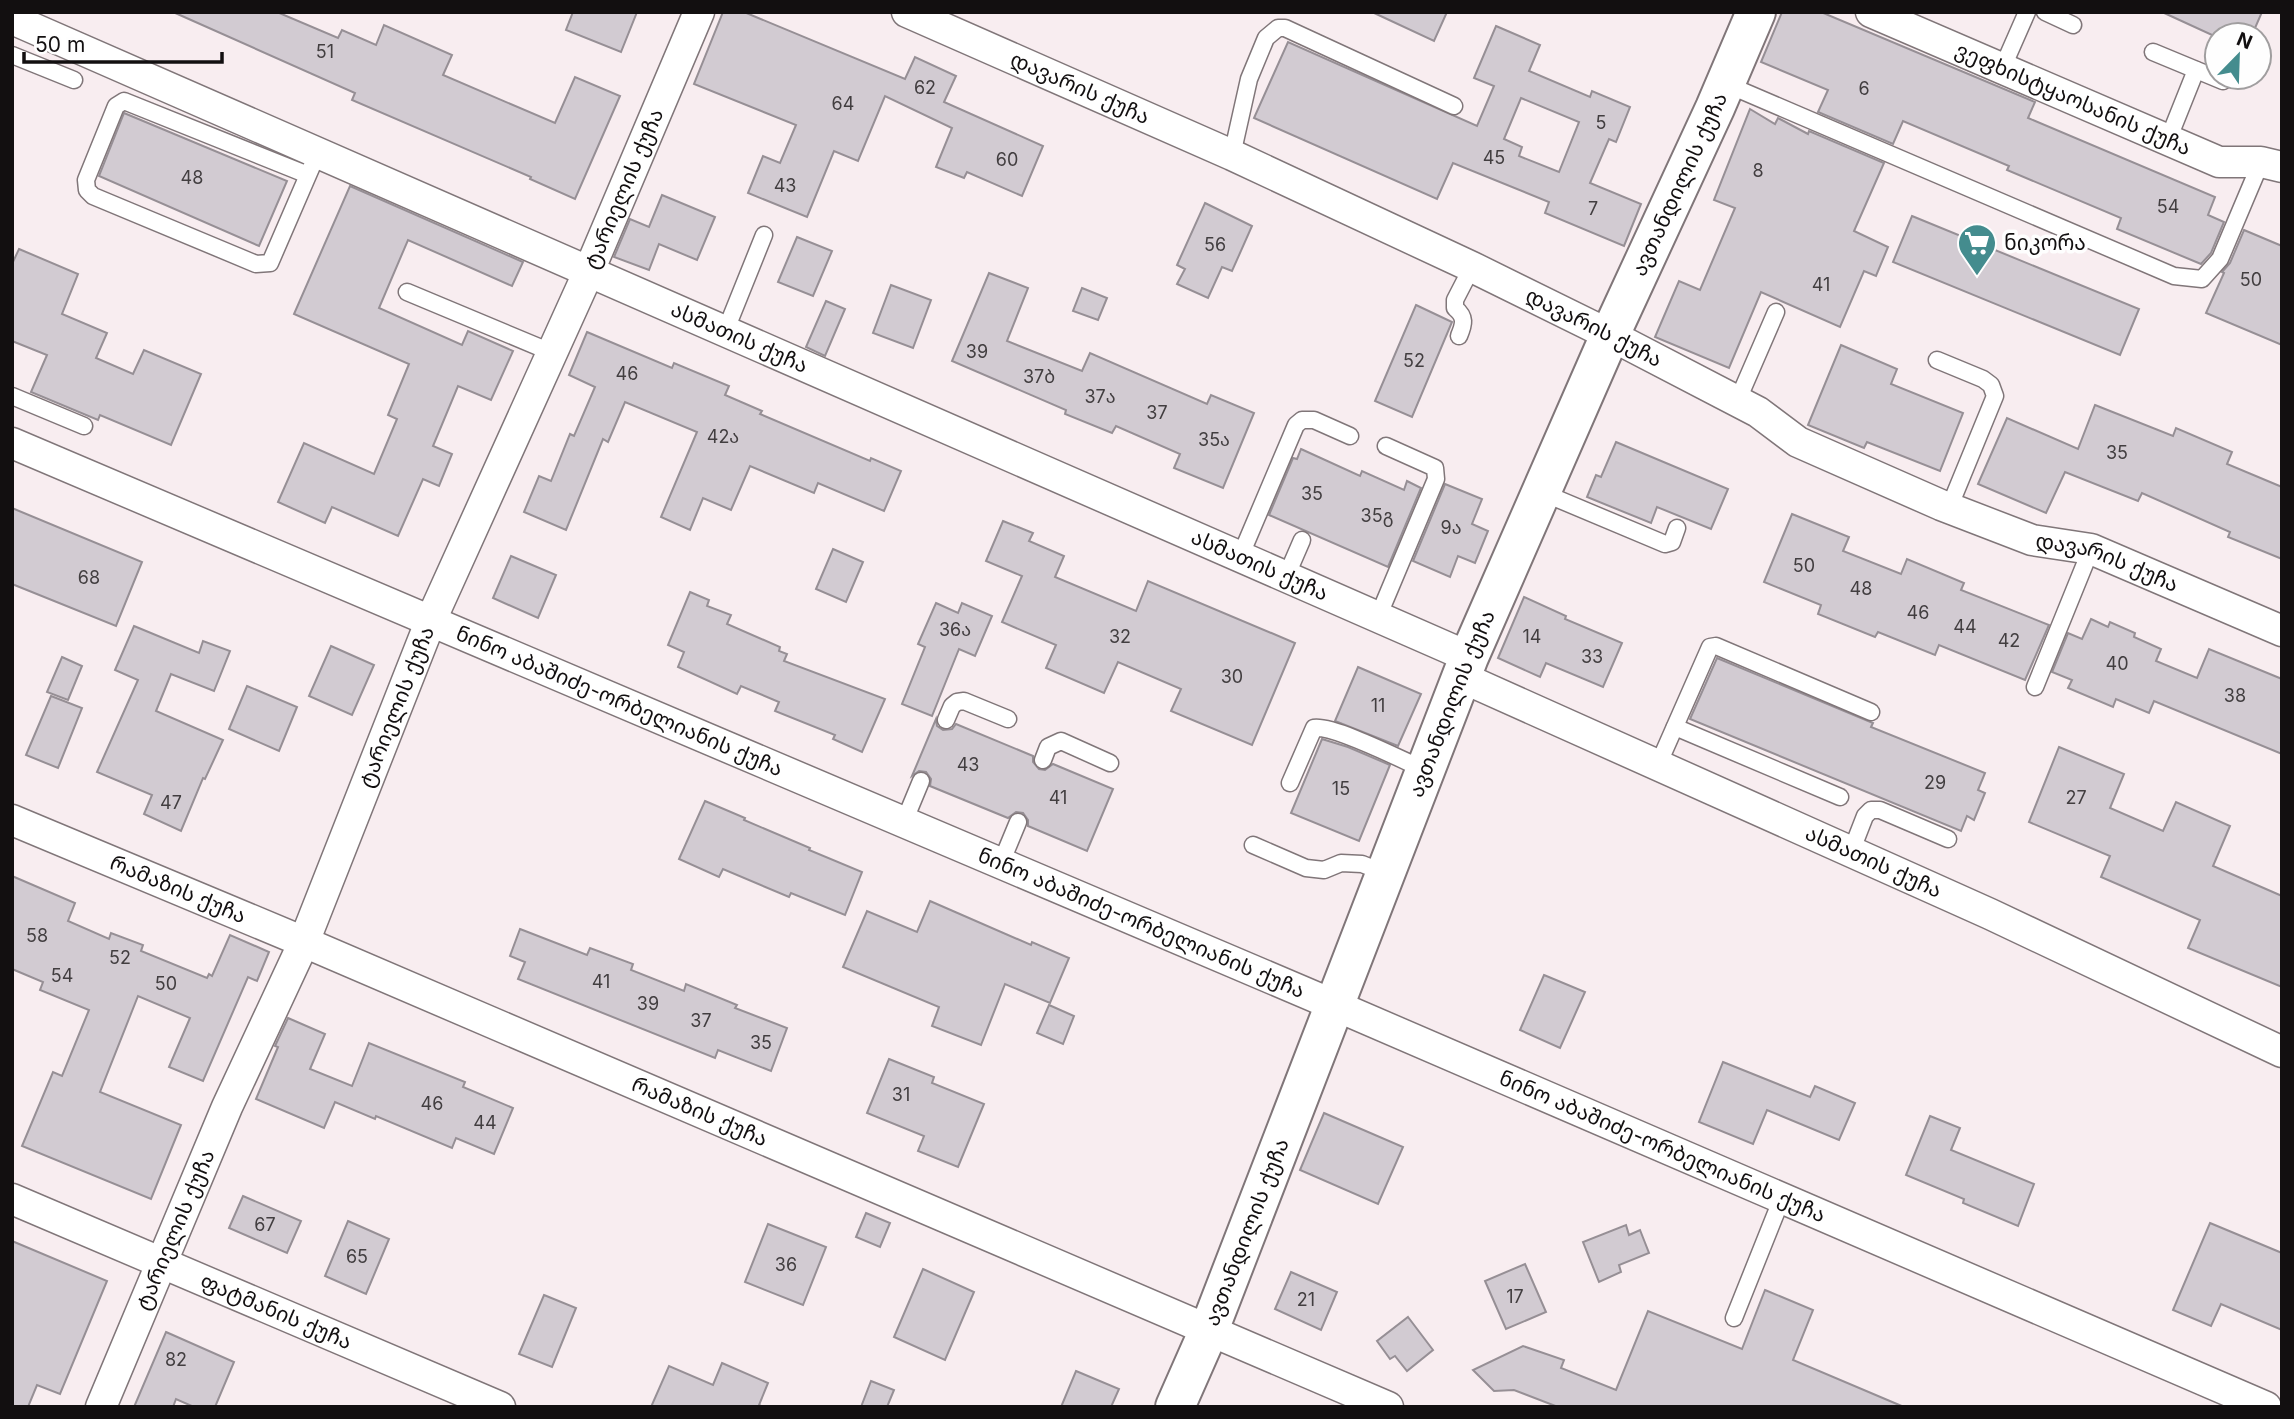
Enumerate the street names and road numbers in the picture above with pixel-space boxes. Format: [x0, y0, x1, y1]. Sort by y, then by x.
street label: ვეფხისტყაოსანის ქუჩა [1952, 37, 2195, 160]
street label: დავარის ქუჩა [1006, 46, 1154, 129]
street label: ავთანდილის ქუჩა [1626, 89, 1732, 280]
street label: ტარიელის ქუჩა [578, 105, 668, 272]
street label: დავარის ქუჩა [1521, 282, 1667, 372]
street label: ასმათის ქუჩა [667, 296, 812, 378]
street label: ასმათის ქუჩა [1188, 524, 1332, 606]
street label: დავარის ქუჩა [2034, 528, 2182, 597]
street label: ავთანდილის ქუჩა [1403, 606, 1500, 800]
street label: ნინო აბაშიძე-ორბელიანის ქუჩა [452, 620, 787, 781]
street label: ტარიელის ქუჩა [353, 623, 439, 791]
street label: ასმათის ქუჩა [1802, 820, 1946, 903]
street label: ნინო აბაშიძე-ორბელიანის ქუჩა [974, 842, 1309, 1003]
street label: რამაზის ქუჩა [107, 849, 250, 928]
street label: ნინო აბაშიძე-ორბელიანის ქუჩა [1496, 1065, 1829, 1227]
street label: რამაზის ქუჩა [628, 1071, 771, 1151]
street label: ავთანდილის ქუჩა [1199, 1135, 1294, 1329]
street label: ტარიელის ქუჩა [130, 1146, 220, 1314]
street label: ფატმანის ქუჩა [197, 1268, 356, 1354]

